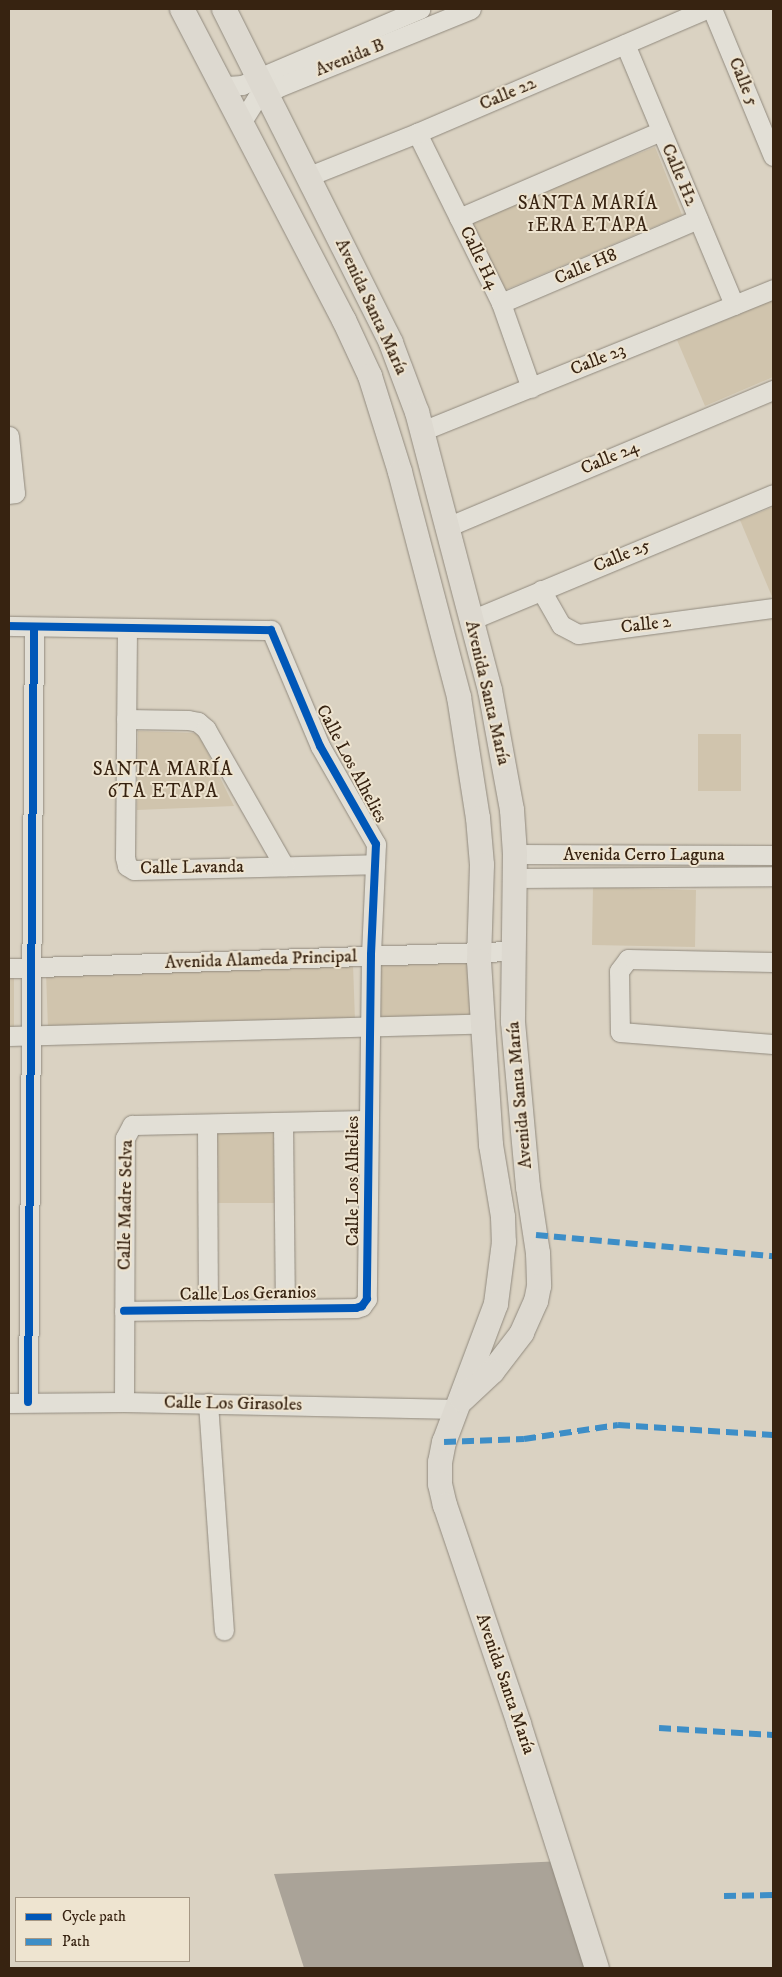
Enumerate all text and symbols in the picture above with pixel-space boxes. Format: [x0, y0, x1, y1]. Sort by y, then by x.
street label: Avenida B [312, 34, 388, 82]
street label: Calle 5 [724, 54, 762, 110]
street label: Calle 22 [476, 72, 540, 116]
street label: Calle H2 [656, 141, 702, 209]
district label: SANTA MARÍA 1ERA ETAPA [516, 193, 660, 237]
street label: Calle H4 [455, 223, 503, 293]
street label: Avenida Santa María [330, 235, 412, 379]
street label: Calle H8 [551, 244, 621, 290]
street label: Calle 23 [567, 339, 629, 381]
street label: Calle 24 [578, 436, 642, 480]
street label: Calle 25 [590, 534, 654, 578]
street label: Calle 2 [620, 611, 672, 639]
street label: Avenida Santa María [460, 619, 514, 767]
street label: Calle Los Alhelies [311, 701, 391, 827]
district label: SANTA MARÍA 6TA ETAPA [91, 759, 235, 803]
street label: Avenida Cerro Laguna [563, 844, 725, 866]
street label: Calle Lavanda [140, 856, 244, 880]
street label: Avenida Alameda Principal [164, 946, 358, 974]
street label: Avenida Santa María [503, 1020, 537, 1170]
street label: Calle Los Alhelies [342, 1116, 364, 1246]
street label: Calle Madre Selva [114, 1140, 138, 1270]
street label: Calle Los Geranios [180, 1282, 316, 1306]
street label: Calle Los Girasoles [164, 1392, 302, 1416]
street label: Avenida Santa María [471, 1611, 539, 1757]
legend [15, 1897, 190, 1962]
text: Cycle path [62, 1907, 126, 1926]
text: Path [62, 1932, 90, 1951]

